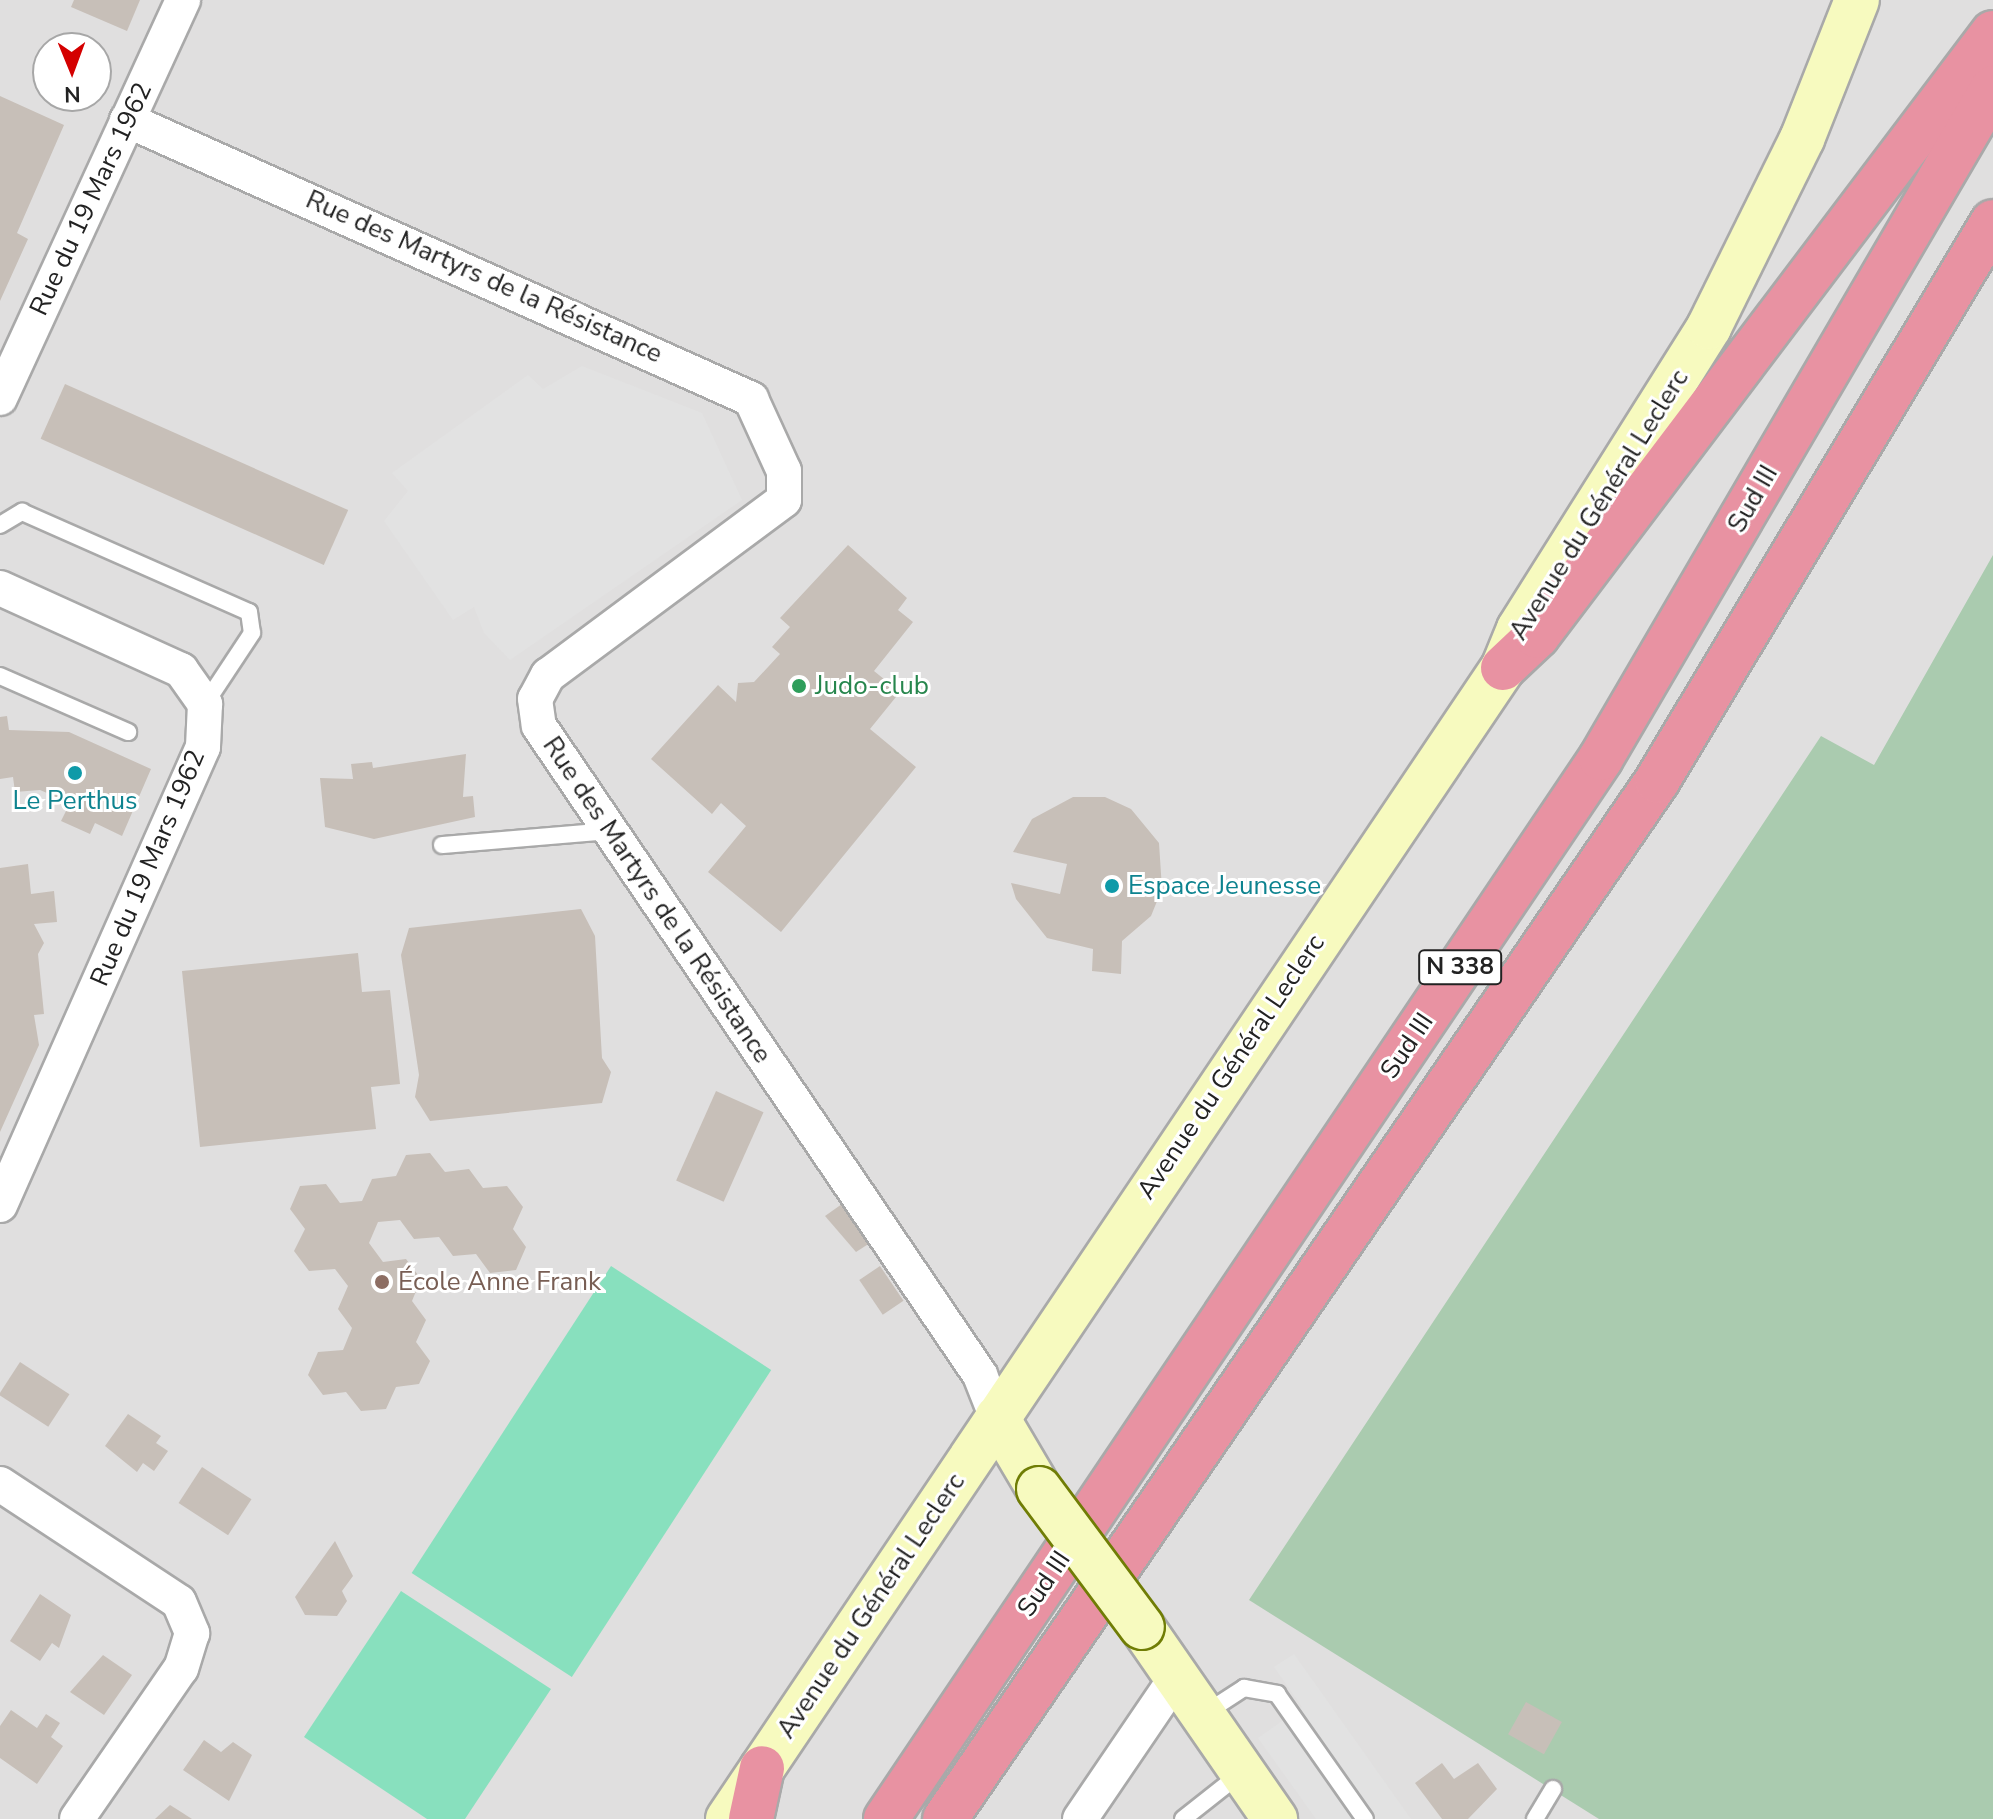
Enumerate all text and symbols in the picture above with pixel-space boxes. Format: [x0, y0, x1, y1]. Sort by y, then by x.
north arrow [32, 32, 112, 112]
street label: Rue du 19 Mars 1962 [23, 77, 159, 321]
text: N [64, 79, 81, 109]
street label: Rue des Martyrs de la Résistance [301, 184, 667, 370]
street label: Avenue du Général Leclerc [1503, 364, 1695, 646]
street label: Sud III [1721, 460, 1785, 538]
place label: Judo-club [815, 670, 929, 702]
marker: Judo-club [790, 677, 808, 695]
street label: Rue des Martyrs de la Résistance [536, 731, 778, 1069]
street label: Rue du 19 Mars 1962 [84, 745, 212, 991]
marker: Le Perthus [66, 764, 84, 782]
place label: Le Perthus [12, 785, 138, 817]
place label: Espace Jeunesse [1128, 870, 1321, 902]
marker: Espace Jeunesse [1103, 877, 1121, 895]
street label: Avenue du Général Leclerc [1131, 929, 1331, 1205]
road number: N 338 [1418, 947, 1502, 987]
street label: Sud III [1374, 1007, 1440, 1085]
place label: École Anne Frank [398, 1266, 601, 1298]
marker: École Anne Frank [373, 1273, 391, 1291]
street label: Avenue du Général Leclerc [771, 1468, 971, 1744]
street label: Sud III [1011, 1545, 1077, 1623]

